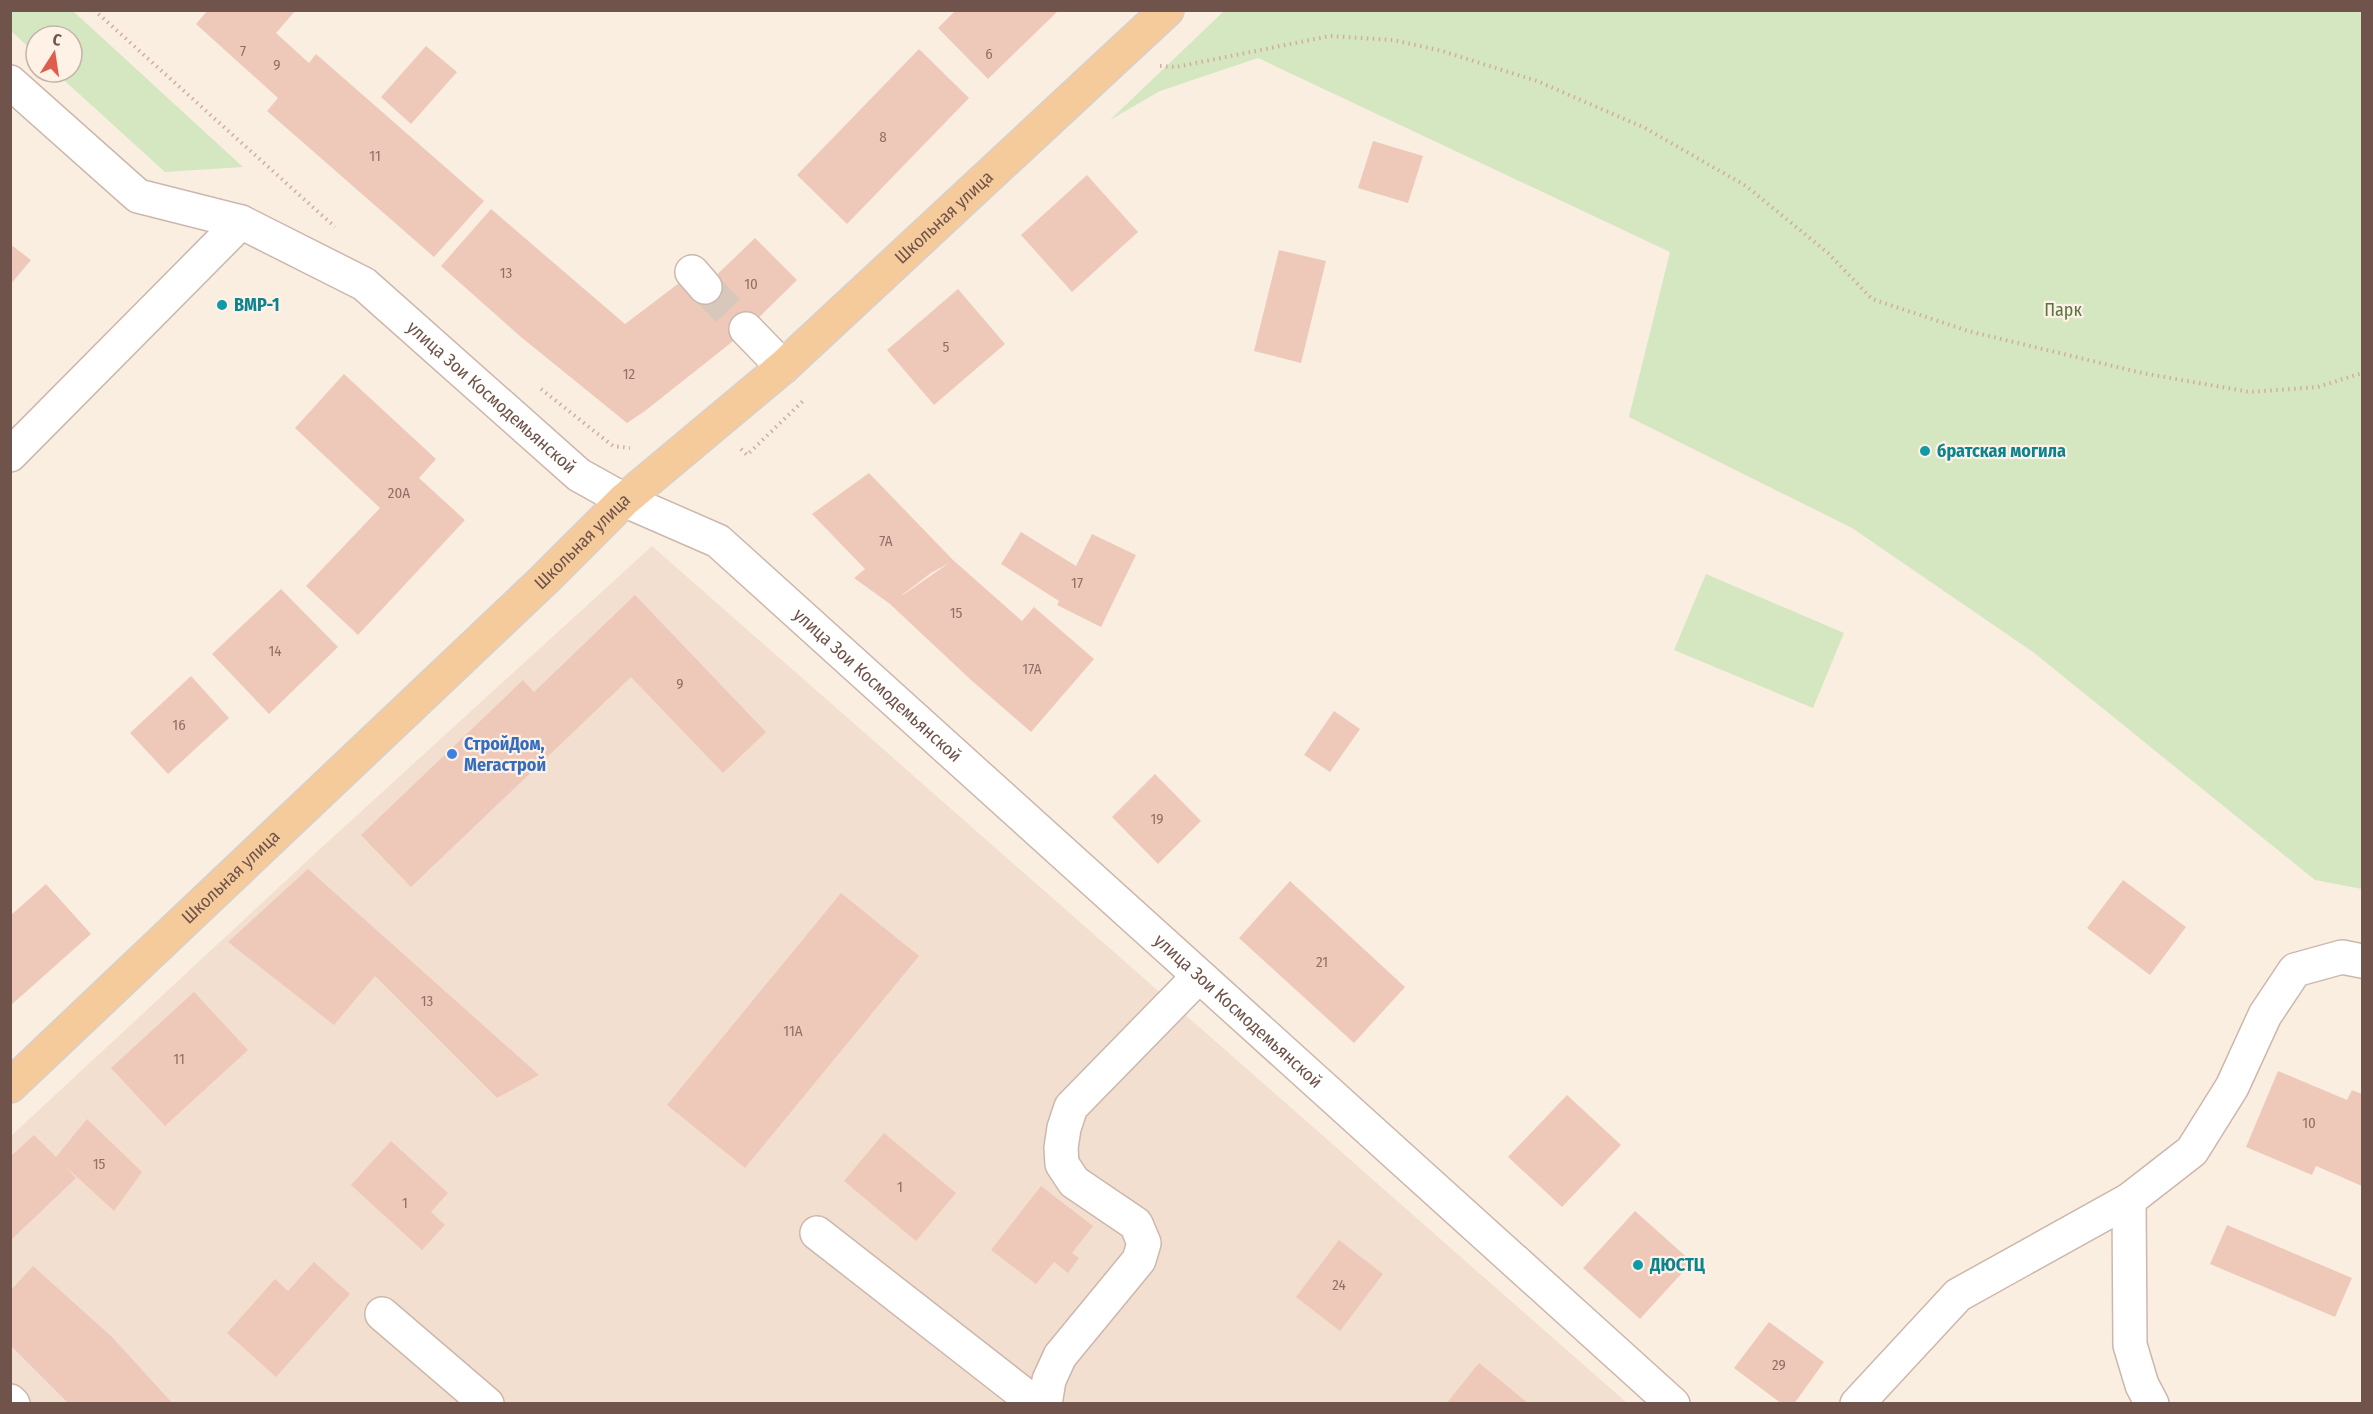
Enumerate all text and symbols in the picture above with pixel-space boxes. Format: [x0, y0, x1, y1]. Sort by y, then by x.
north arrow [24, 24, 84, 84]
text: С [51, 30, 64, 50]
house number: 7 [240, 42, 246, 60]
house number: 6 [985, 45, 993, 63]
house number: 9 [273, 56, 281, 74]
house number: 8 [879, 128, 887, 146]
house number: 11 [369, 147, 381, 165]
street label: Школьная улица [890, 166, 998, 268]
house number: 13 [500, 264, 513, 282]
house number: 10 [744, 275, 758, 293]
place label: BMP-1 [234, 294, 280, 316]
marker: BMP-1 [215, 298, 229, 312]
park label: Парк [2044, 299, 2082, 321]
street label: улица Зои Космодемьянской [402, 316, 581, 478]
house number: 5 [943, 338, 950, 356]
house number: 12 [623, 365, 636, 383]
place label: братская могила [1937, 440, 2066, 462]
marker: братская могила [1918, 444, 1932, 458]
house number: 20А [388, 484, 410, 502]
street label: Школьная улица [530, 489, 635, 594]
house number: 7А [879, 532, 893, 550]
house number: 17 [1071, 574, 1083, 592]
street label: улица Зои Космодемьянской [789, 604, 966, 767]
house number: 15 [950, 604, 962, 622]
house number: 14 [268, 642, 282, 660]
house number: 17А [1022, 660, 1042, 678]
house number: 9 [676, 675, 684, 693]
house number: 16 [172, 716, 186, 734]
place label: СтройДом, Мегастрой [464, 733, 546, 776]
marker: СтройДом, Мегастрой [445, 747, 459, 761]
house number: 19 [1150, 810, 1164, 828]
street label: Школьная улица [177, 825, 284, 928]
street label: улица Зои Космодемьянской [1149, 929, 1327, 1093]
house number: 21 [1316, 953, 1328, 971]
house number: 13 [421, 992, 434, 1010]
house number: 11А [783, 1022, 803, 1040]
house number: 11 [173, 1050, 185, 1068]
house number: 10 [2302, 1114, 2316, 1132]
house number: 15 [93, 1155, 105, 1173]
house number: 1 [897, 1178, 903, 1196]
house number: 1 [402, 1194, 408, 1212]
place label: ДЮСТЦ [1649, 1254, 1706, 1276]
marker: ДЮСТЦ [1631, 1258, 1645, 1272]
house number: 24 [1332, 1276, 1346, 1294]
house number: 29 [1772, 1356, 1786, 1374]

